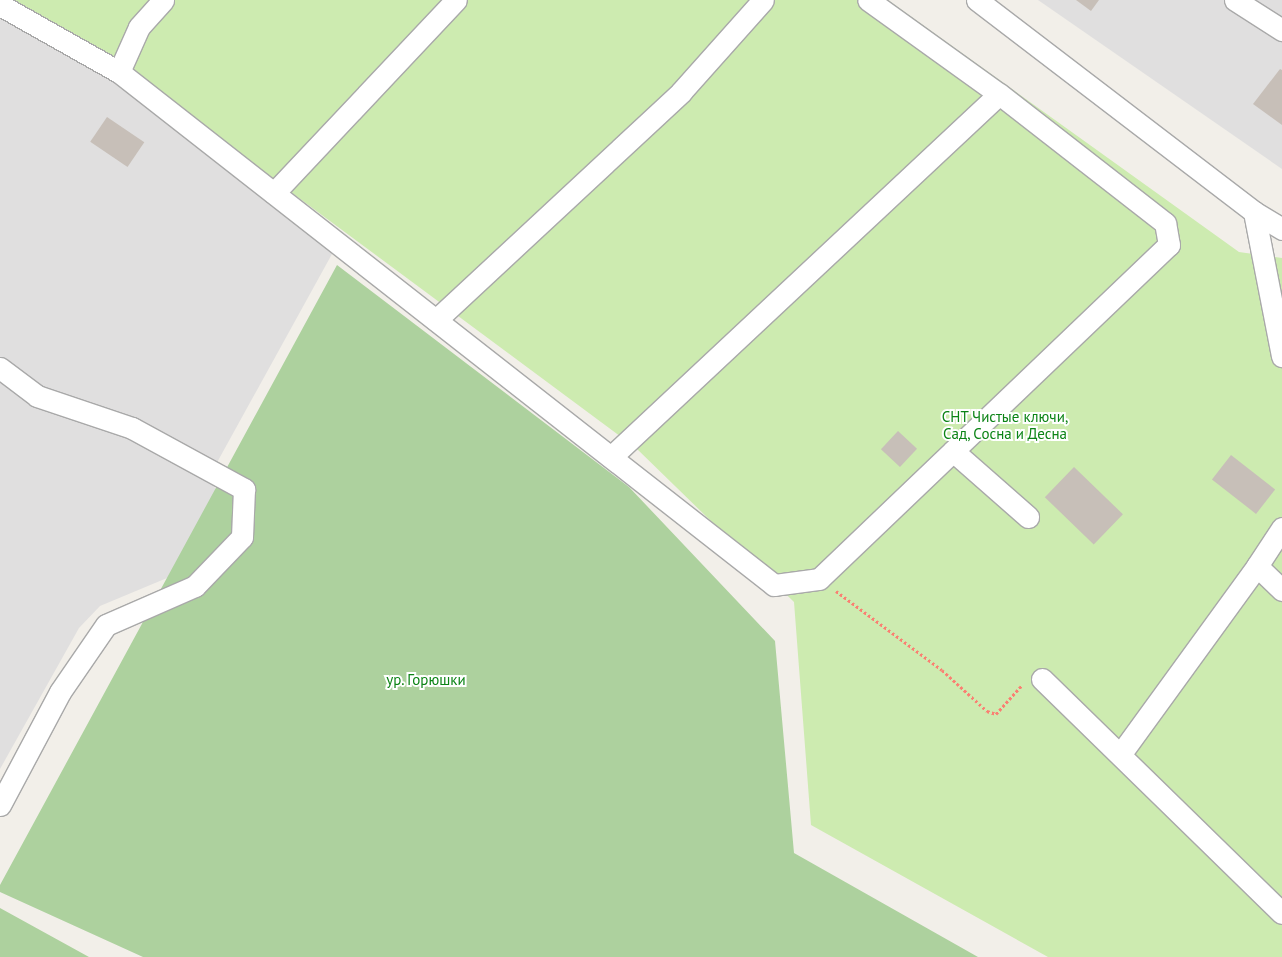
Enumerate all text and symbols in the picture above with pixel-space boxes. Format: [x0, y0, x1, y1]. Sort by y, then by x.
park label: СНТ Чистые ключи, Сад, Сосна и Десна [941, 407, 1069, 442]
park label: ур. Горюшки [386, 671, 466, 689]

